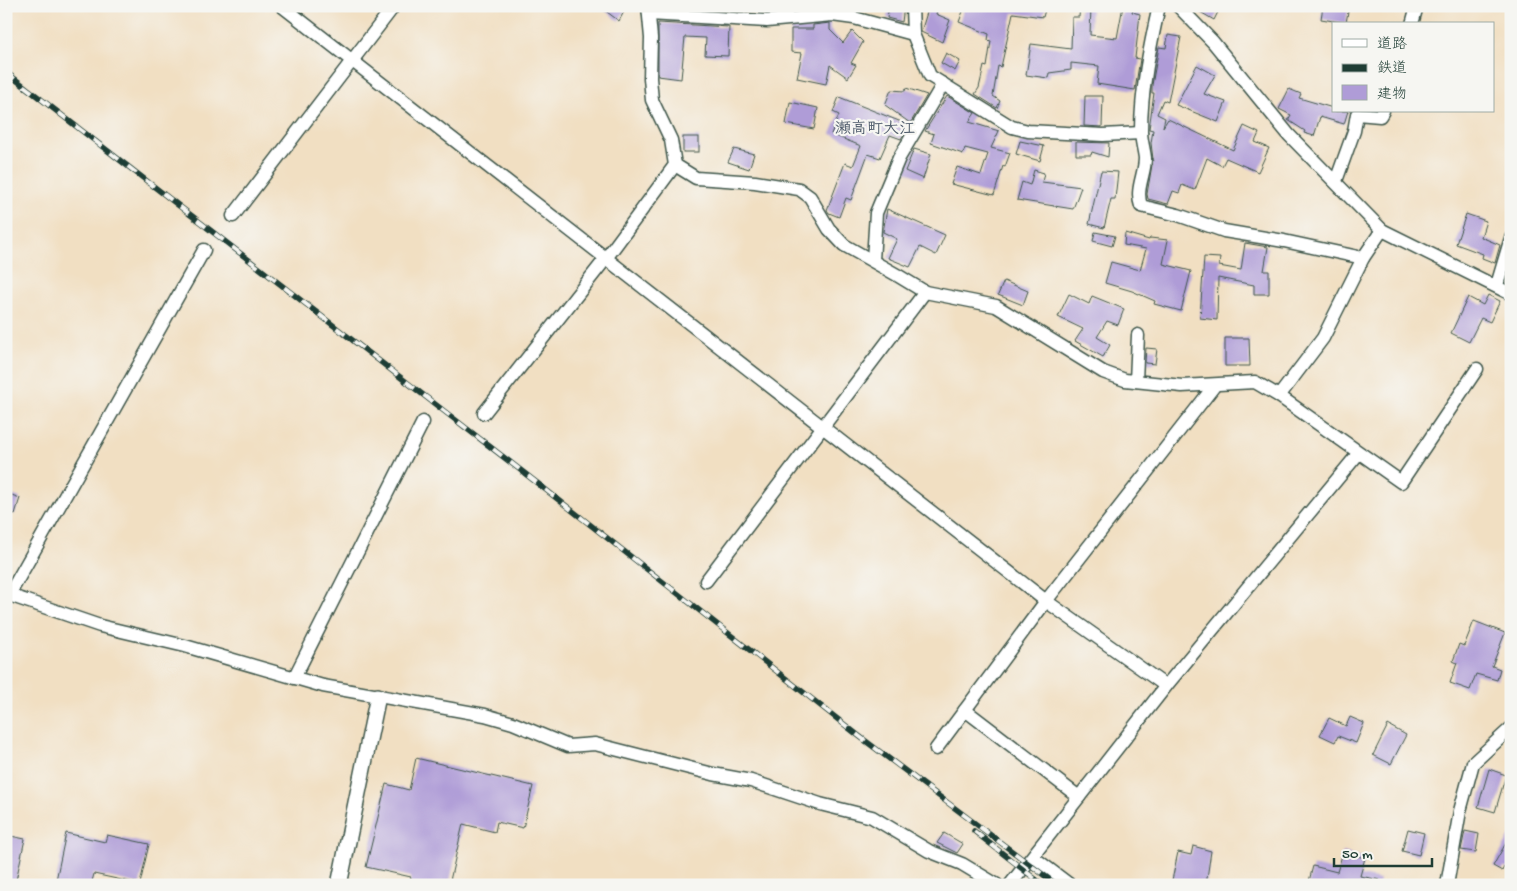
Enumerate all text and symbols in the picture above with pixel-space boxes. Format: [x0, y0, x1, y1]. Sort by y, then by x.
legend [1332, 22, 1494, 112]
text: 道路 [1377, 36, 1407, 54]
text: 鉄道 [1377, 60, 1407, 78]
text: 建物 [1377, 86, 1407, 104]
district label: 瀬高町大江 [835, 119, 915, 140]
scale bar [1334, 836, 1432, 868]
text: 50 m [1342, 846, 1373, 864]

